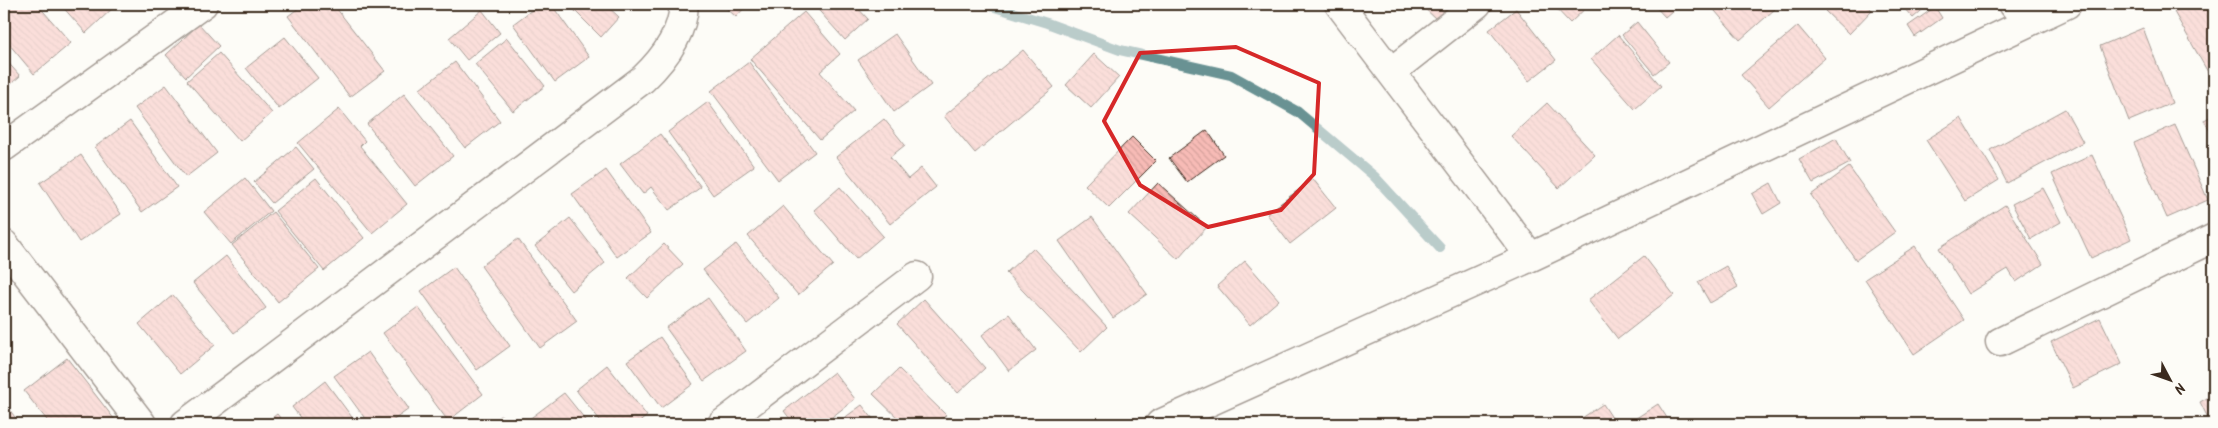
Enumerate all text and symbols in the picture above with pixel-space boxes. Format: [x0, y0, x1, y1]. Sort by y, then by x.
north arrow [2146, 356, 2196, 406]
text: N [2168, 377, 2190, 399]

